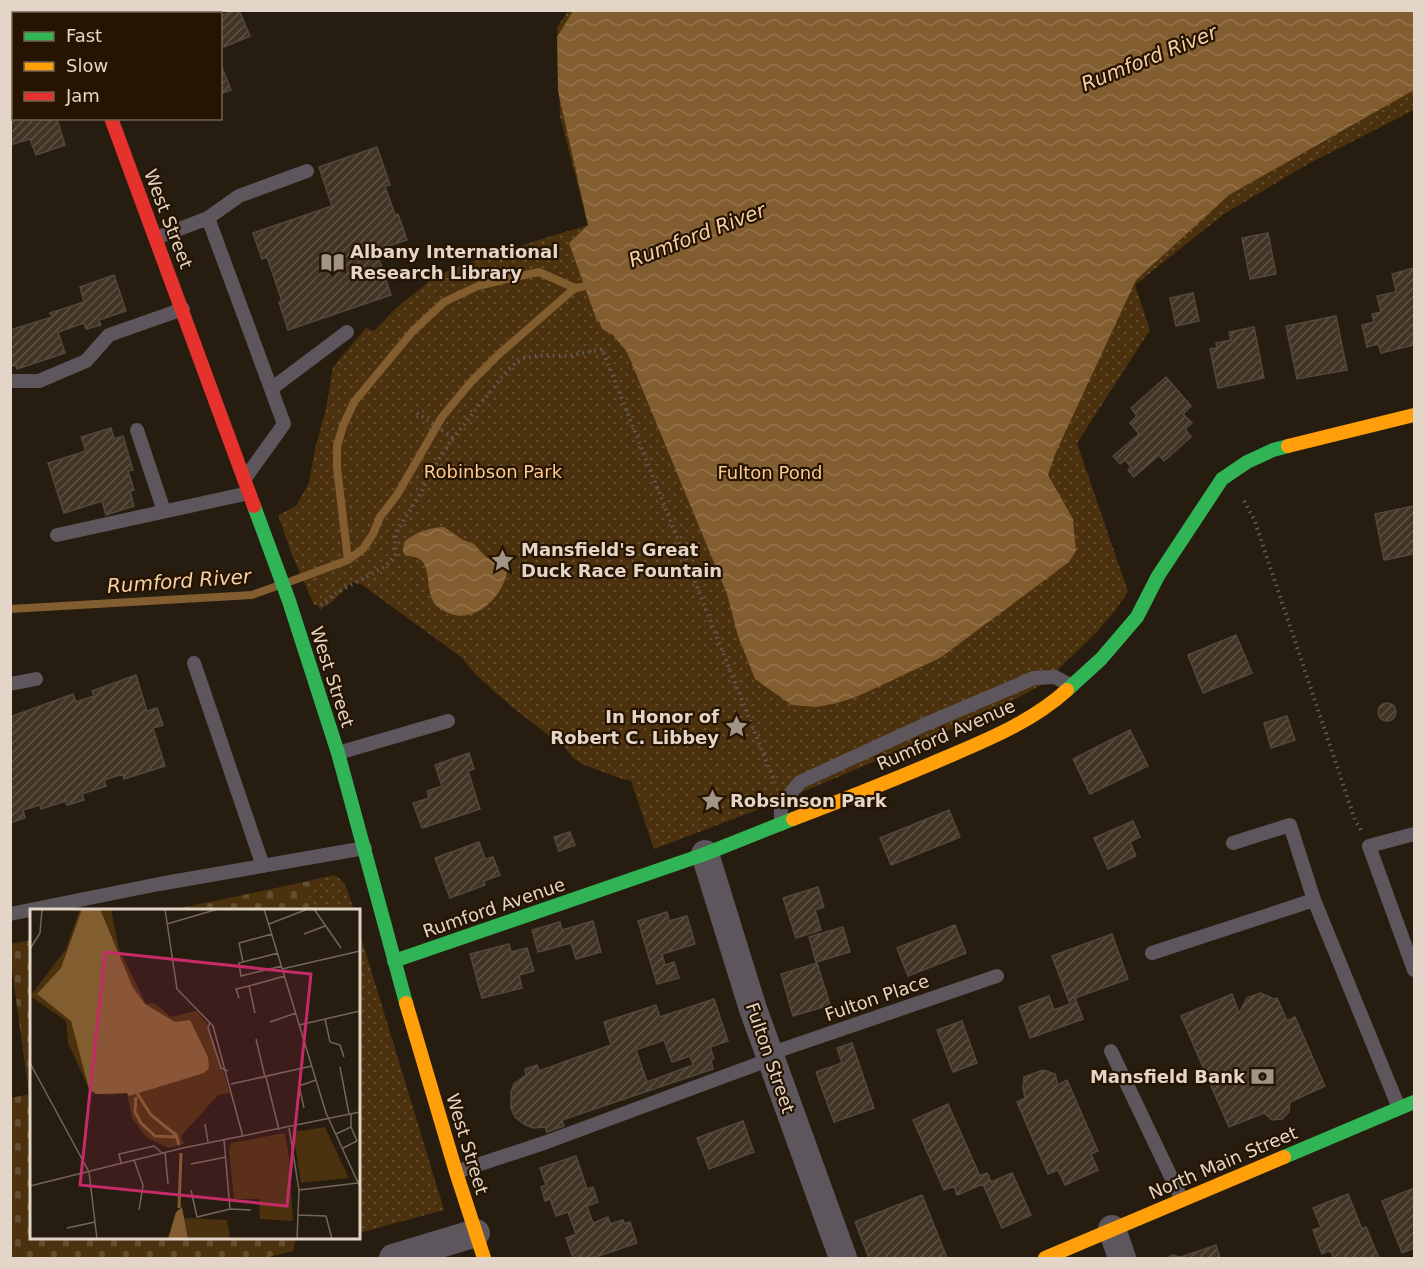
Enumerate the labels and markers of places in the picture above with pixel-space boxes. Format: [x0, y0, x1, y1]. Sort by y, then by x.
place label: Albany International Research Library [350, 241, 558, 283]
library icon: Albany International Research Library [319, 249, 345, 275]
place label: Mansfield's Great Duck Race Fountain [521, 539, 722, 581]
place icon: Mansfield's Great Duck Race Fountain [490, 547, 516, 573]
place label: In Honor of Robert C. Libbey [550, 706, 719, 748]
place icon: In Honor of Robert C. Libbey [724, 714, 750, 740]
place icon: Robsinson Park [699, 788, 725, 814]
place label: Robsinson Park [730, 790, 888, 811]
bank icon: Mansfield Bank [1250, 1064, 1276, 1090]
place label: Mansfield Bank [1090, 1066, 1246, 1087]

